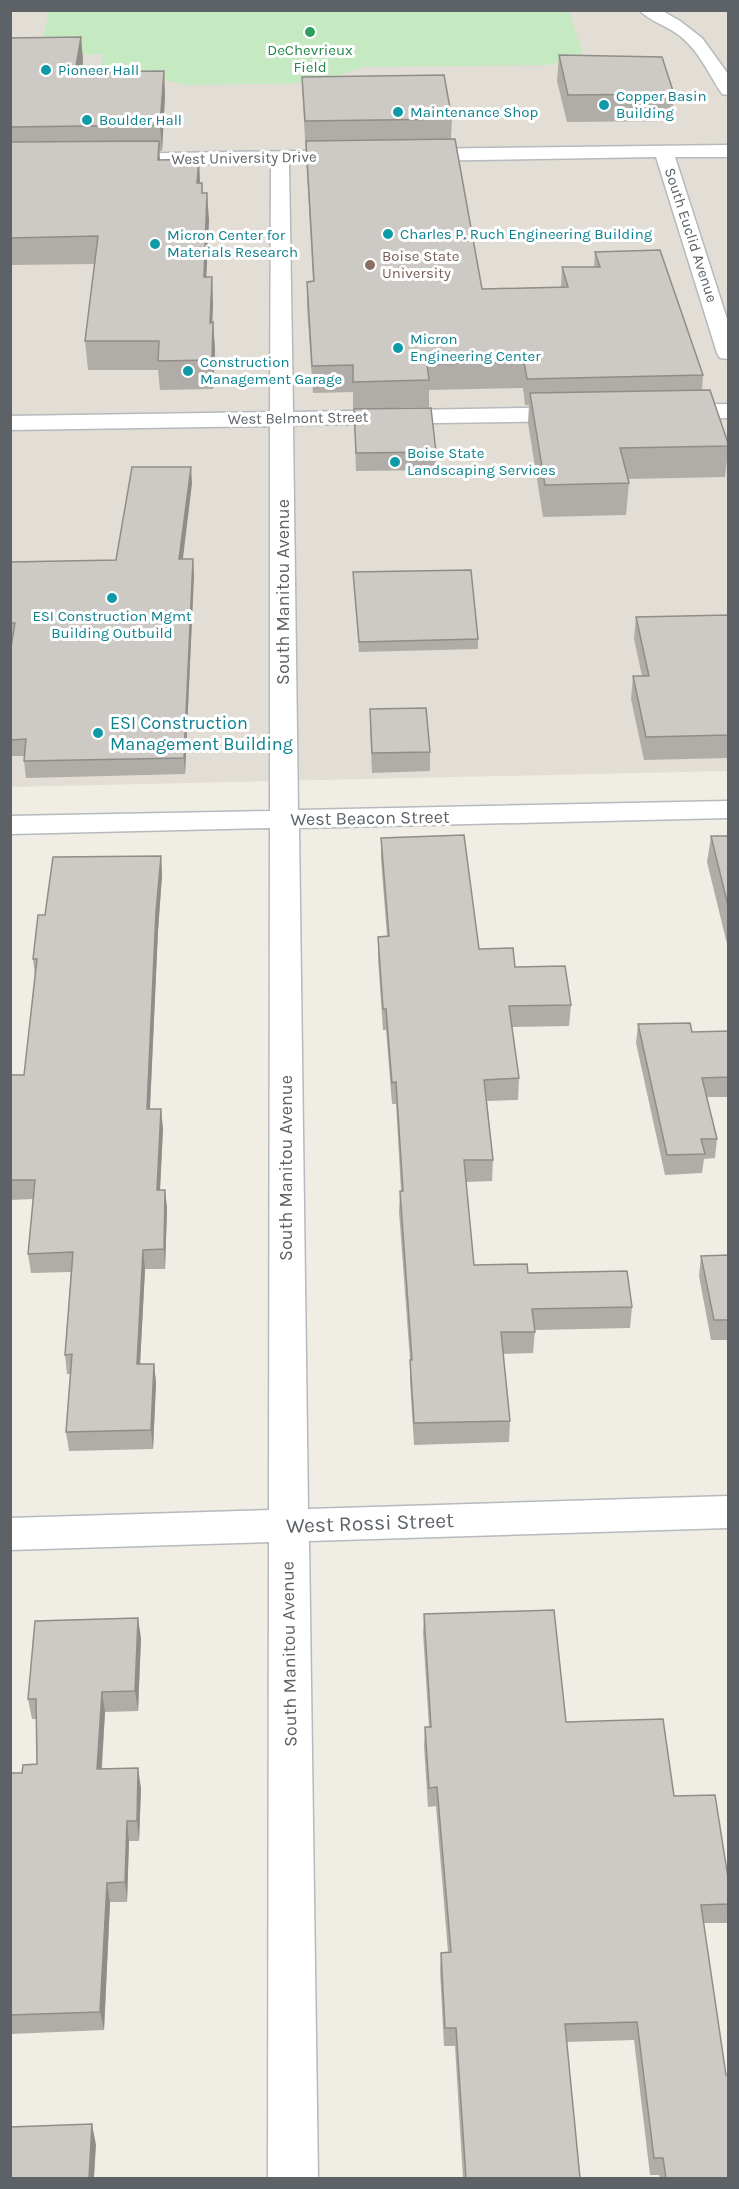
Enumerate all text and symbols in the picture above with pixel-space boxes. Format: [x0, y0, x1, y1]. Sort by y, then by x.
marker: DeChevrieux Field [303, 25, 317, 39]
place label: DeChevrieux Field [267, 41, 353, 76]
place label: Pioneer Hall [58, 61, 139, 79]
marker: Pioneer Hall [39, 63, 53, 77]
place label: Copper Basin Building [616, 87, 707, 122]
marker: Copper Basin Building [597, 98, 611, 112]
place label: Maintenance Shop [410, 103, 538, 121]
marker: Maintenance Shop [391, 105, 405, 119]
place label: Boulder Hall [99, 111, 182, 129]
marker: Boulder Hall [80, 113, 94, 127]
street label: West University Drive [171, 148, 317, 168]
street label: South Euclid Avenue [661, 165, 721, 305]
place label: Charles P. Ruch Engineering Building [400, 225, 653, 243]
place label: Micron Center for Materials Research [167, 226, 298, 261]
marker: Charles P. Ruch Engineering Building [381, 227, 395, 241]
marker: Micron Center for Materials Research [148, 237, 162, 251]
place label: Boise State University [382, 247, 459, 282]
marker: Boise State University [363, 258, 377, 272]
place label: Micron Engineering Center [410, 330, 541, 365]
marker: Micron Engineering Center [391, 341, 405, 355]
place label: Construction Management Garage [200, 353, 342, 388]
marker: Construction Management Garage [181, 364, 195, 378]
street label: West Belmont Street [228, 408, 369, 428]
place label: Boise State Landscaping Services [407, 444, 556, 479]
marker: Boise State Landscaping Services [388, 455, 402, 469]
street label: South Manitou Avenue [272, 499, 294, 685]
marker: ESI Construction Mgmt Building Outbuild [105, 591, 119, 605]
place label: ESI Construction Mgmt Building Outbuild [32, 607, 192, 642]
place label: ESI Construction Management Building [110, 712, 293, 755]
marker: ESI Construction Management Building [91, 726, 105, 740]
street label: West Beacon Street [290, 806, 450, 830]
street label: South Manitou Avenue [275, 1075, 297, 1261]
street label: West Rossi Street [286, 1508, 455, 1538]
street label: South Manitou Avenue [276, 1561, 302, 1747]

